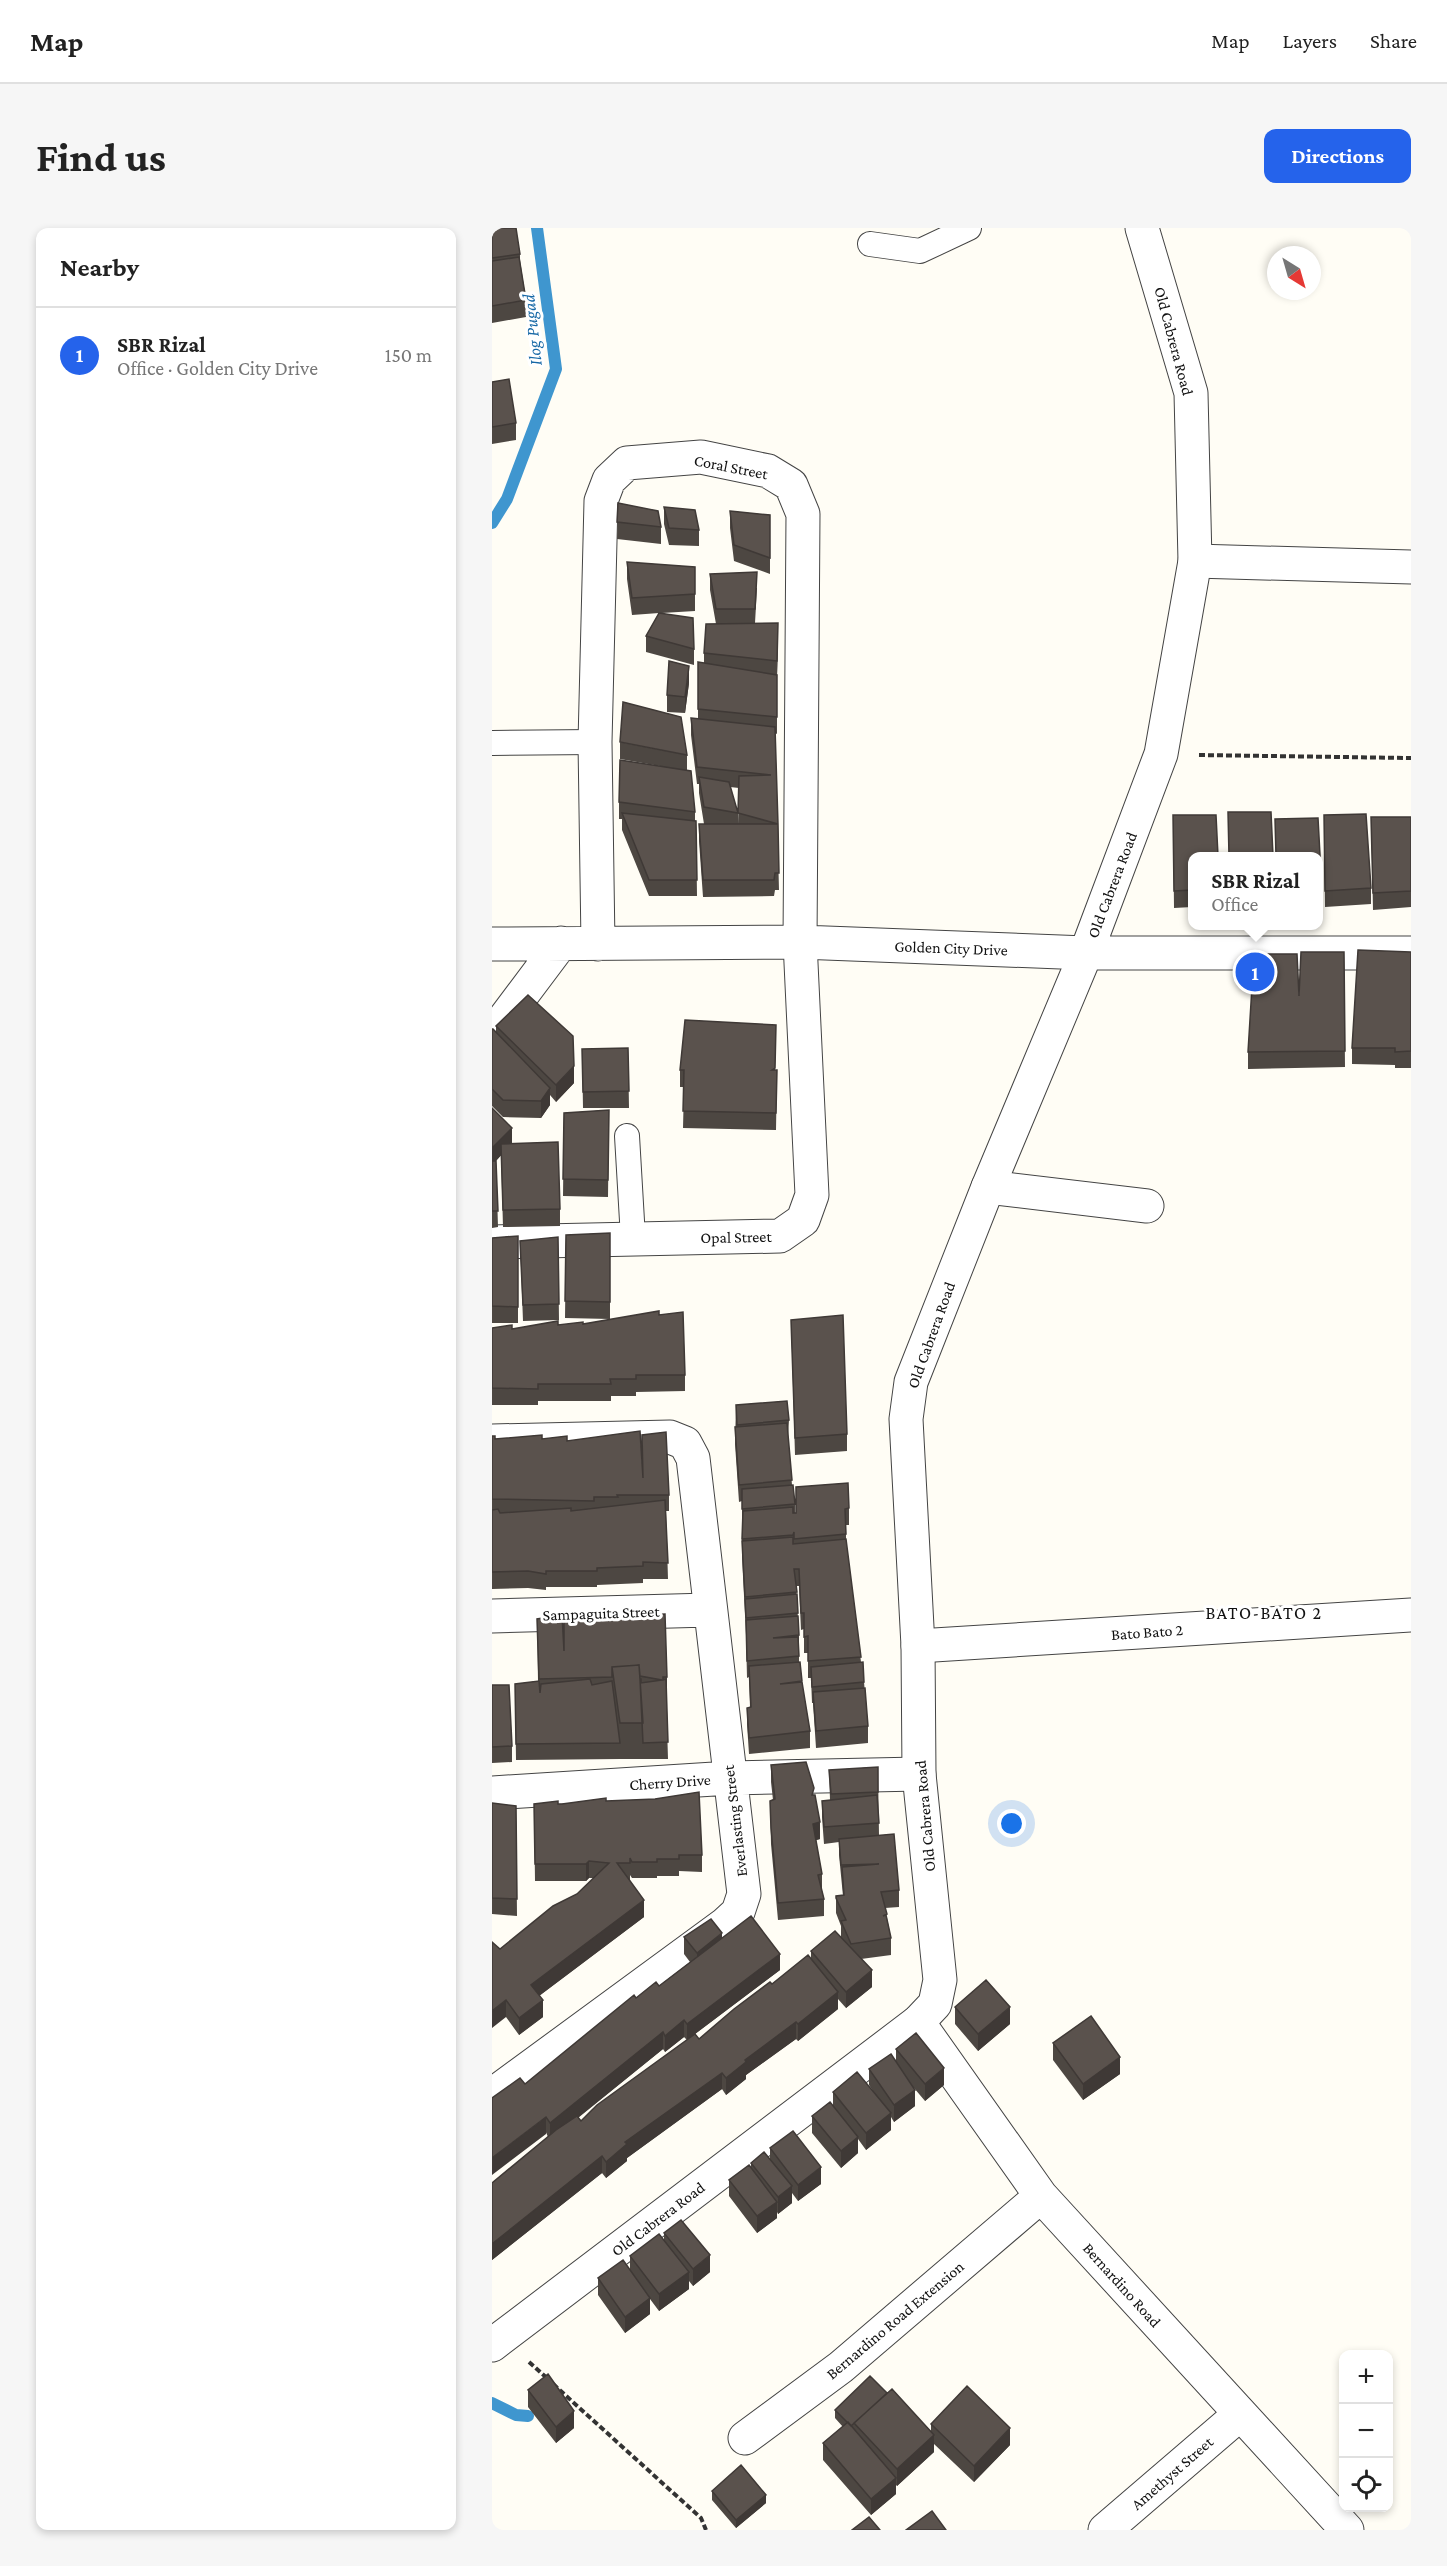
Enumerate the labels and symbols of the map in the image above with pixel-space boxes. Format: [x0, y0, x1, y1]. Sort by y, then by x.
north arrow [1267, 246, 1321, 300]
street label: Old Cabrera Road [1151, 285, 1197, 398]
water label: Ilog Pugad [518, 293, 546, 367]
street label: Coral Street [693, 452, 770, 483]
street label: Old Cabrera Road [1084, 829, 1140, 940]
street label: Golden City Drive [894, 938, 1008, 959]
pin: 1 [1236, 950, 1275, 994]
street label: Opal Street [700, 1228, 772, 1247]
street label: Old Cabrera Road [904, 1279, 958, 1390]
street label: Sampaguita Street [542, 1602, 661, 1625]
district label: BATO-BATO 2 [1205, 1603, 1323, 1623]
street label: Bato Bato 2 [1110, 1621, 1184, 1643]
street label: Old Cabrera Road [912, 1759, 938, 1872]
street label: Everlasting Street [720, 1763, 751, 1878]
street label: Cherry Drive [629, 1771, 711, 1794]
your location [997, 1809, 1026, 1838]
street label: Old Cabrera Road [608, 2178, 708, 2259]
street label: Bernardino Road [1080, 2239, 1165, 2331]
street label: Bernardino Road Extension [823, 2257, 967, 2382]
street label: Amethyst Street [1128, 2433, 1217, 2514]

